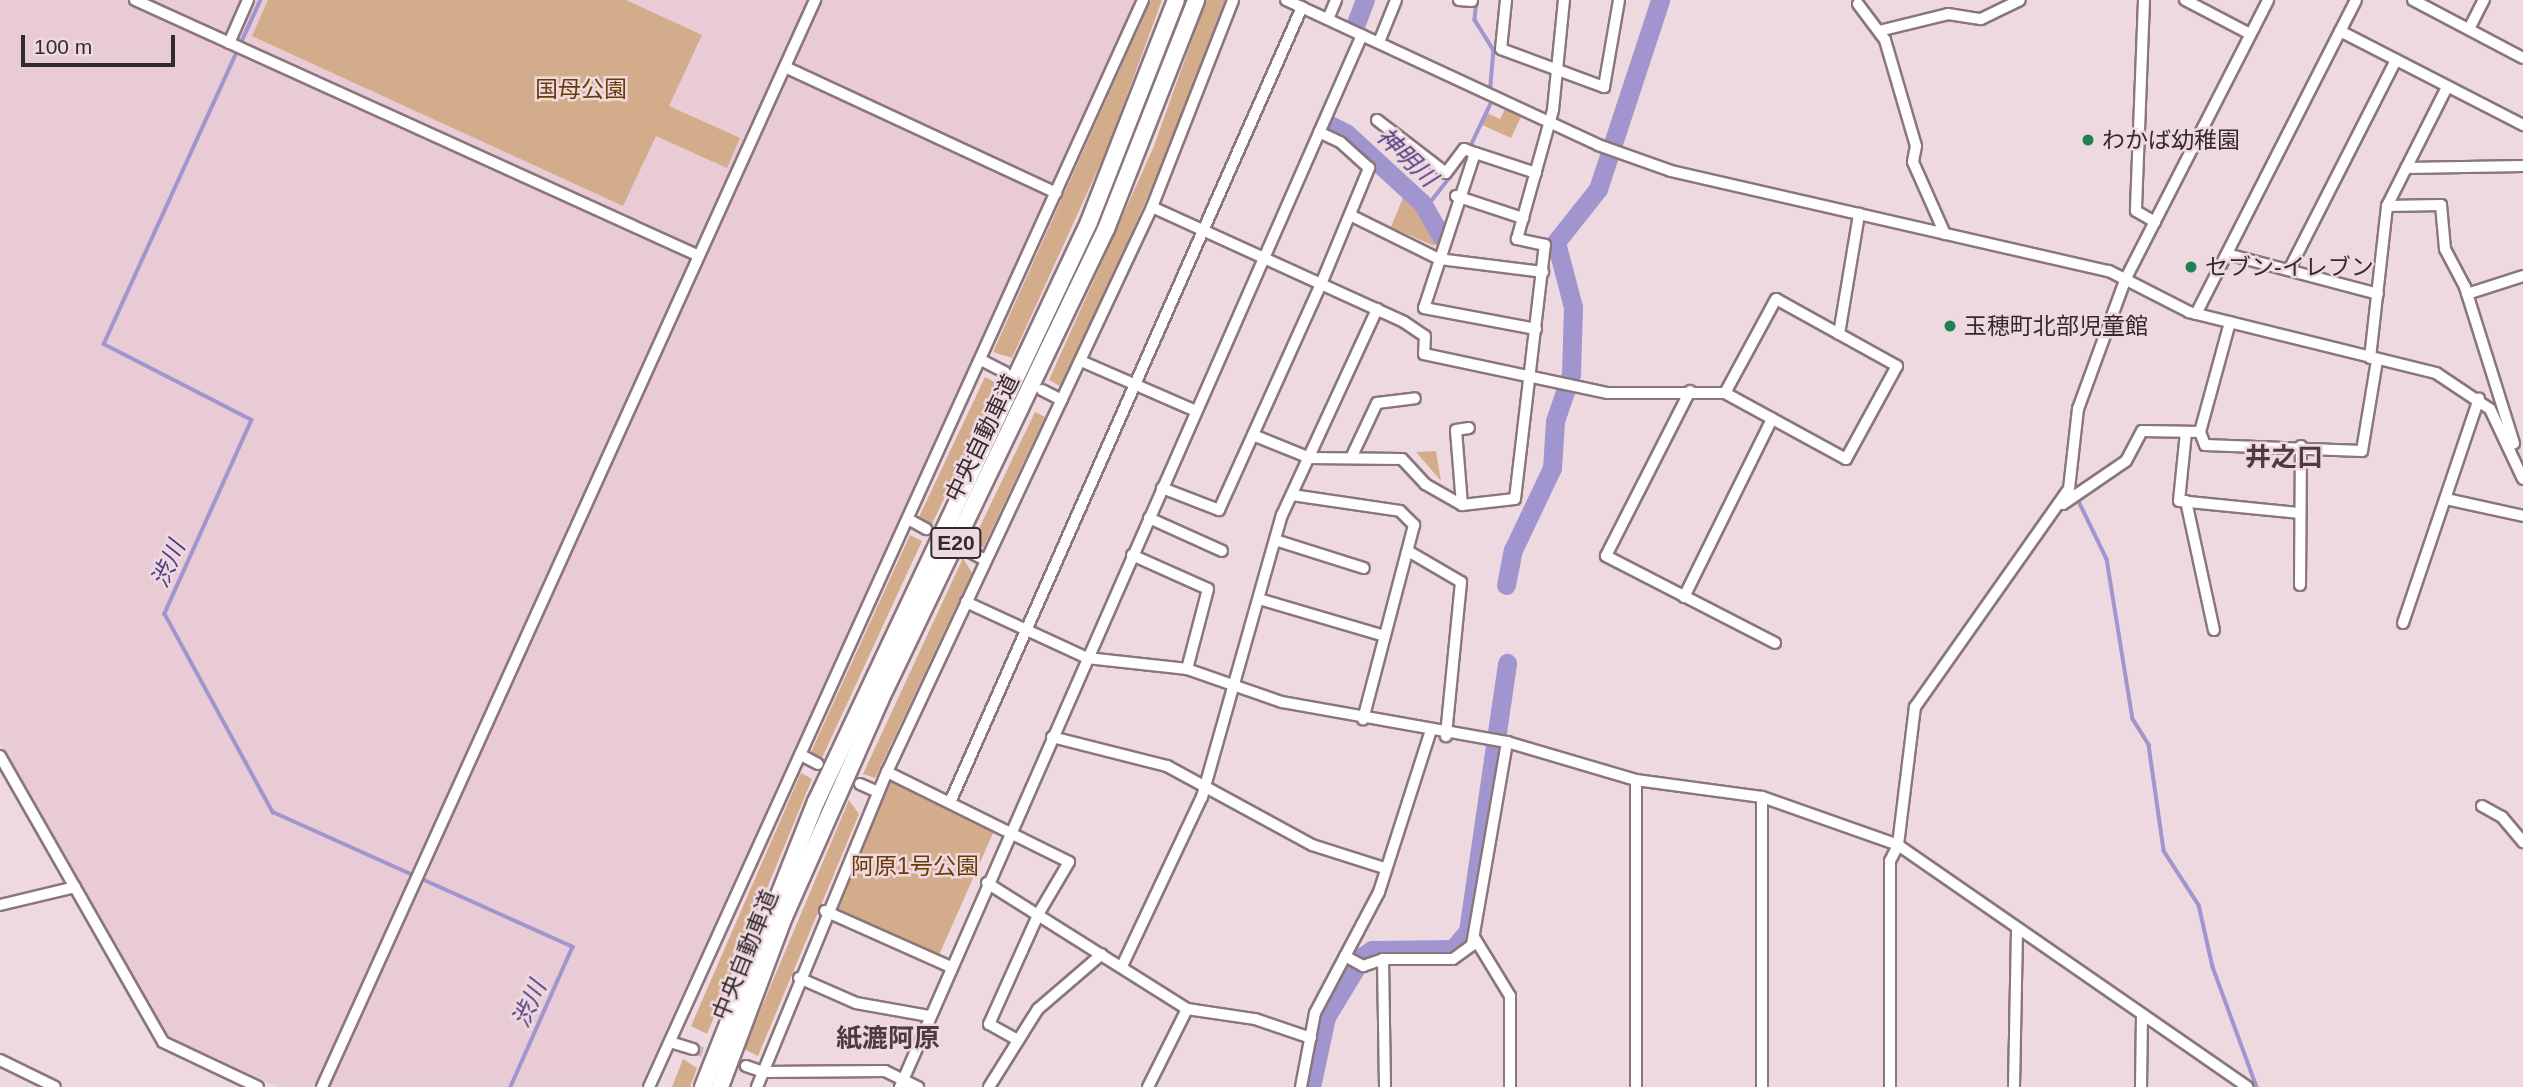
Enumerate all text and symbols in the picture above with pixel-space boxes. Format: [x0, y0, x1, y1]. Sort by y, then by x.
scale bar [24, 21, 178, 65]
text: 100 m [34, 35, 92, 58]
park label: 国母公園 [535, 75, 627, 103]
water label: 神明川 [1371, 122, 1443, 192]
place label: わかば幼稚園 [2102, 126, 2240, 154]
marker: わかば幼稚園 [2080, 132, 2096, 148]
place label: セブン-イレブン [2205, 253, 2374, 281]
marker: セブン-イレブン [2183, 259, 2199, 275]
place label: 玉穂町北部児童館 [1964, 312, 2148, 340]
marker: 玉穂町北部児童館 [1942, 318, 1958, 334]
street label: 中央自動車道 [939, 370, 1025, 506]
district label: 井之口 [2245, 442, 2323, 474]
road number: E20 [930, 526, 982, 560]
water label: 渋川 [145, 536, 191, 592]
park label: 阿原1号公園 [851, 852, 979, 880]
street label: 中央自動車道 [706, 886, 784, 1024]
water label: 渋川 [506, 976, 552, 1032]
district label: 紙漉阿原 [836, 1023, 940, 1055]

